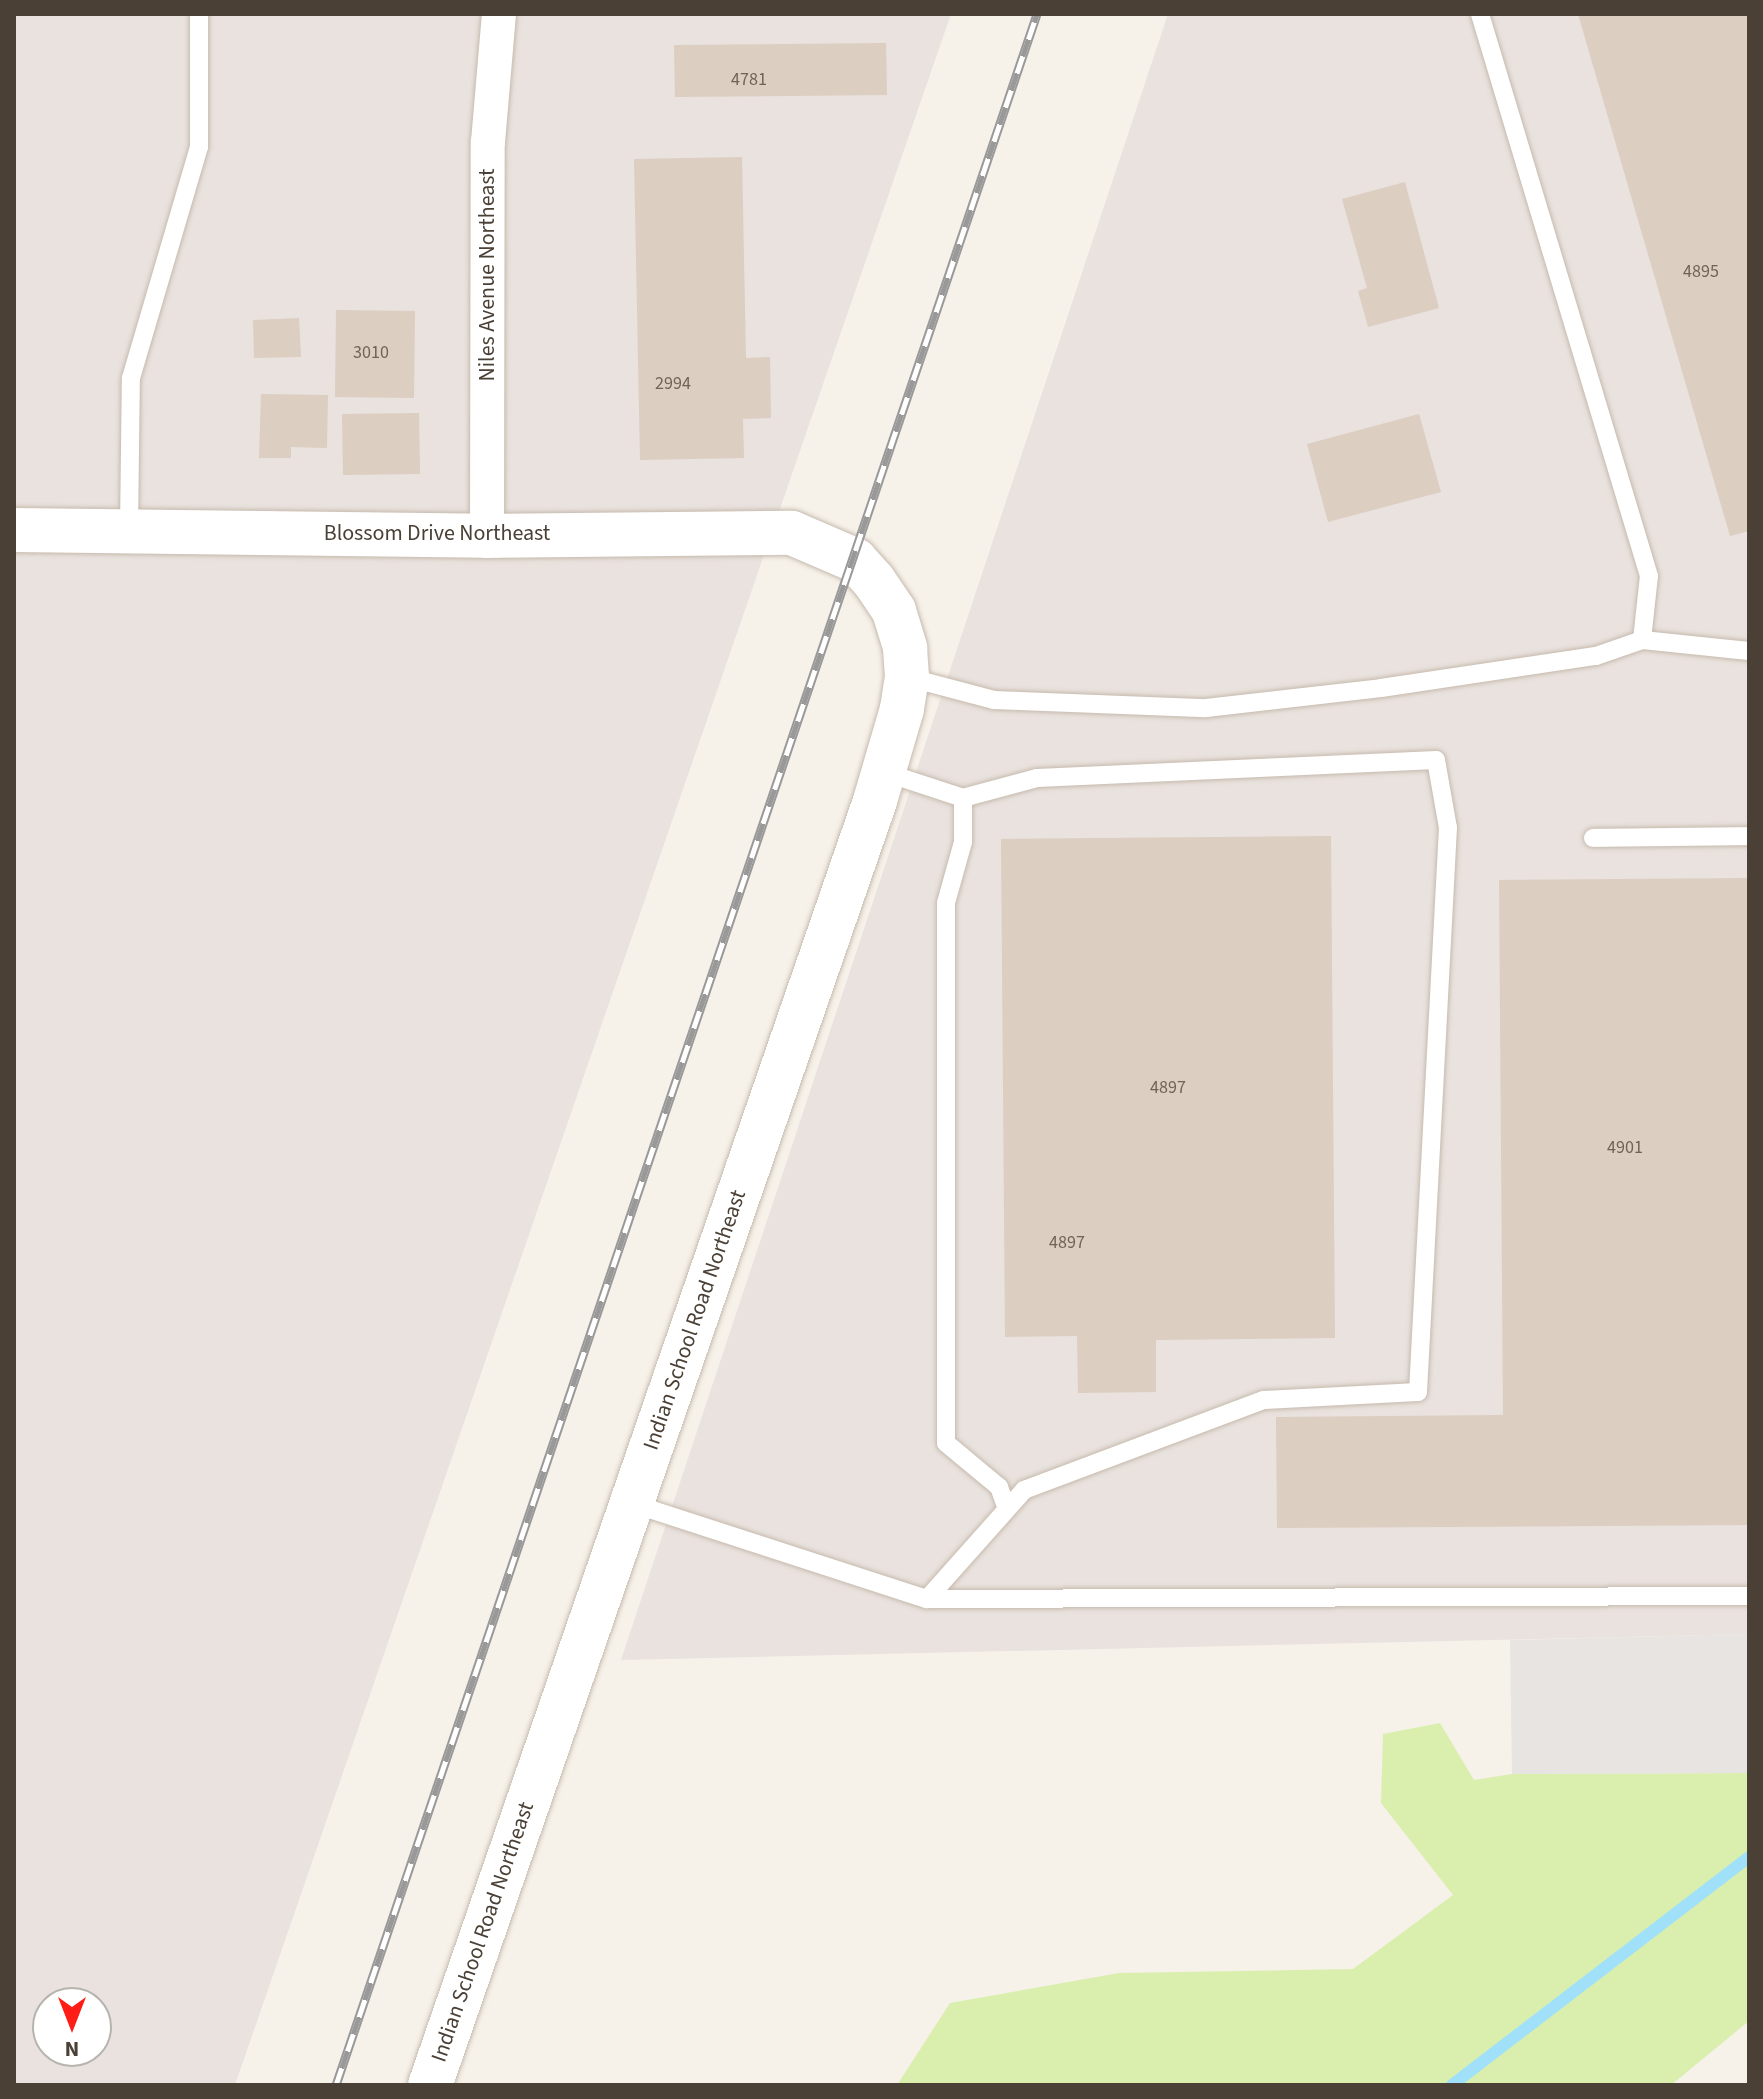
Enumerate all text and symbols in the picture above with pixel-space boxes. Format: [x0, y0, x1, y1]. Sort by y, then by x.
house number: 4781 [731, 69, 767, 91]
street label: Niles Avenue Northeast [475, 168, 501, 382]
house number: 4895 [1683, 261, 1719, 283]
house number: 3010 [353, 342, 389, 364]
house number: 2994 [655, 373, 691, 395]
street label: Blossom Drive Northeast [324, 521, 550, 547]
house number: 4897 [1150, 1077, 1186, 1099]
house number: 4901 [1607, 1137, 1643, 1159]
street label: Indian School Road Northeast [638, 1187, 752, 1453]
house number: 4897 [1049, 1232, 1085, 1254]
street label: Indian School Road Northeast [426, 1799, 540, 2065]
north arrow [32, 1987, 112, 2067]
text: N [65, 2033, 79, 2065]

